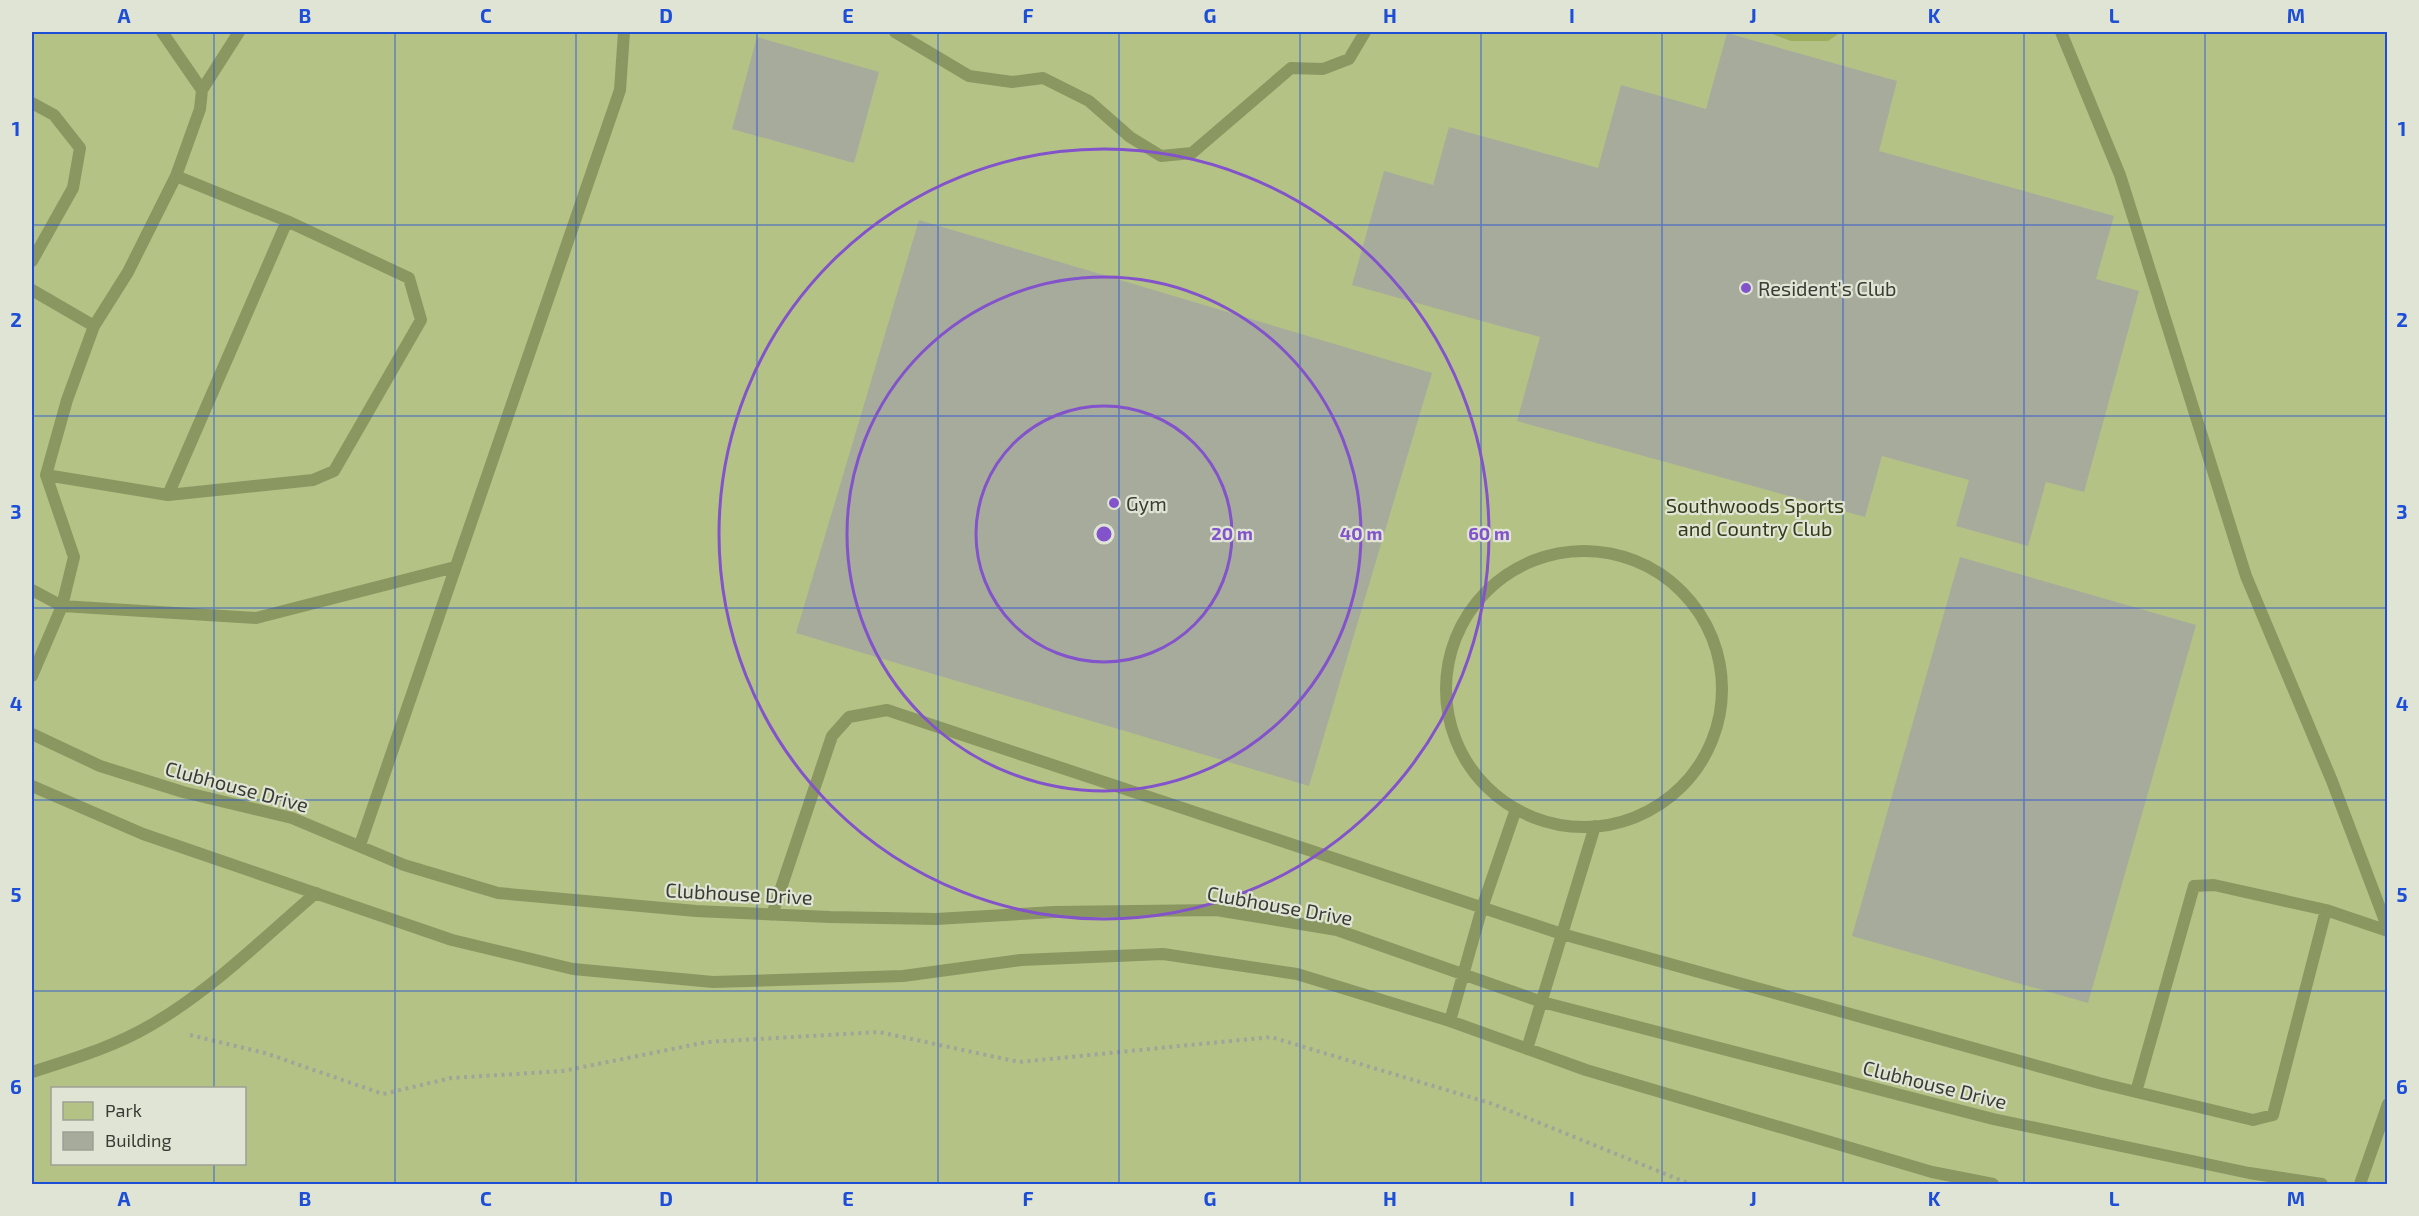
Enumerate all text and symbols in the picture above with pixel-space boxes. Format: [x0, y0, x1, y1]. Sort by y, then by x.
text: A [117, 3, 131, 27]
text: B [299, 3, 311, 27]
text: C [480, 3, 492, 27]
text: D [659, 3, 673, 27]
text: E [842, 3, 854, 27]
text: F [1022, 3, 1034, 27]
text: G [1204, 3, 1216, 27]
text: H [1383, 3, 1397, 27]
text: I [1569, 3, 1575, 27]
text: J [1749, 3, 1757, 27]
text: K [1928, 3, 1941, 27]
text: L [2109, 3, 2120, 27]
text: M [2287, 3, 2305, 27]
text: 1 [12, 116, 20, 140]
text: 1 [2398, 116, 2406, 140]
place label: Resident's Club [1758, 276, 1897, 300]
marker: Resident's Club [1739, 281, 1753, 295]
text: 2 [10, 307, 22, 331]
text: 2 [2396, 307, 2408, 331]
place label: Gym [1126, 491, 1167, 515]
park label: Southwoods Sports and Country Club [1666, 493, 1844, 540]
marker: Gym [1107, 496, 1121, 510]
text: 3 [10, 499, 22, 523]
text: 3 [2396, 499, 2408, 523]
text: 20 m [1211, 522, 1253, 544]
text: 40 m [1340, 522, 1382, 544]
text: 60 m [1468, 522, 1510, 544]
centre of rings [1094, 524, 1114, 544]
text: 4 [10, 691, 23, 715]
text: 4 [2396, 691, 2409, 715]
street label: Clubhouse Drive [163, 755, 311, 817]
street label: Clubhouse Drive [665, 877, 813, 909]
street label: Clubhouse Drive [1205, 880, 1355, 930]
text: 5 [10, 882, 22, 906]
text: 5 [2396, 882, 2408, 906]
street label: Clubhouse Drive [1861, 1055, 2009, 1113]
text: 6 [10, 1074, 22, 1098]
text: 6 [2396, 1074, 2408, 1098]
legend [51, 1087, 246, 1165]
text: Park [105, 1099, 142, 1121]
text: Building [105, 1129, 172, 1151]
text: A [117, 1186, 131, 1210]
text: B [299, 1186, 311, 1210]
text: C [480, 1186, 492, 1210]
text: D [659, 1186, 673, 1210]
text: E [842, 1186, 854, 1210]
text: F [1022, 1186, 1034, 1210]
text: G [1204, 1186, 1216, 1210]
text: H [1383, 1186, 1397, 1210]
text: I [1569, 1186, 1575, 1210]
text: J [1749, 1186, 1757, 1210]
text: K [1928, 1186, 1941, 1210]
text: L [2109, 1186, 2120, 1210]
text: M [2287, 1186, 2305, 1210]

